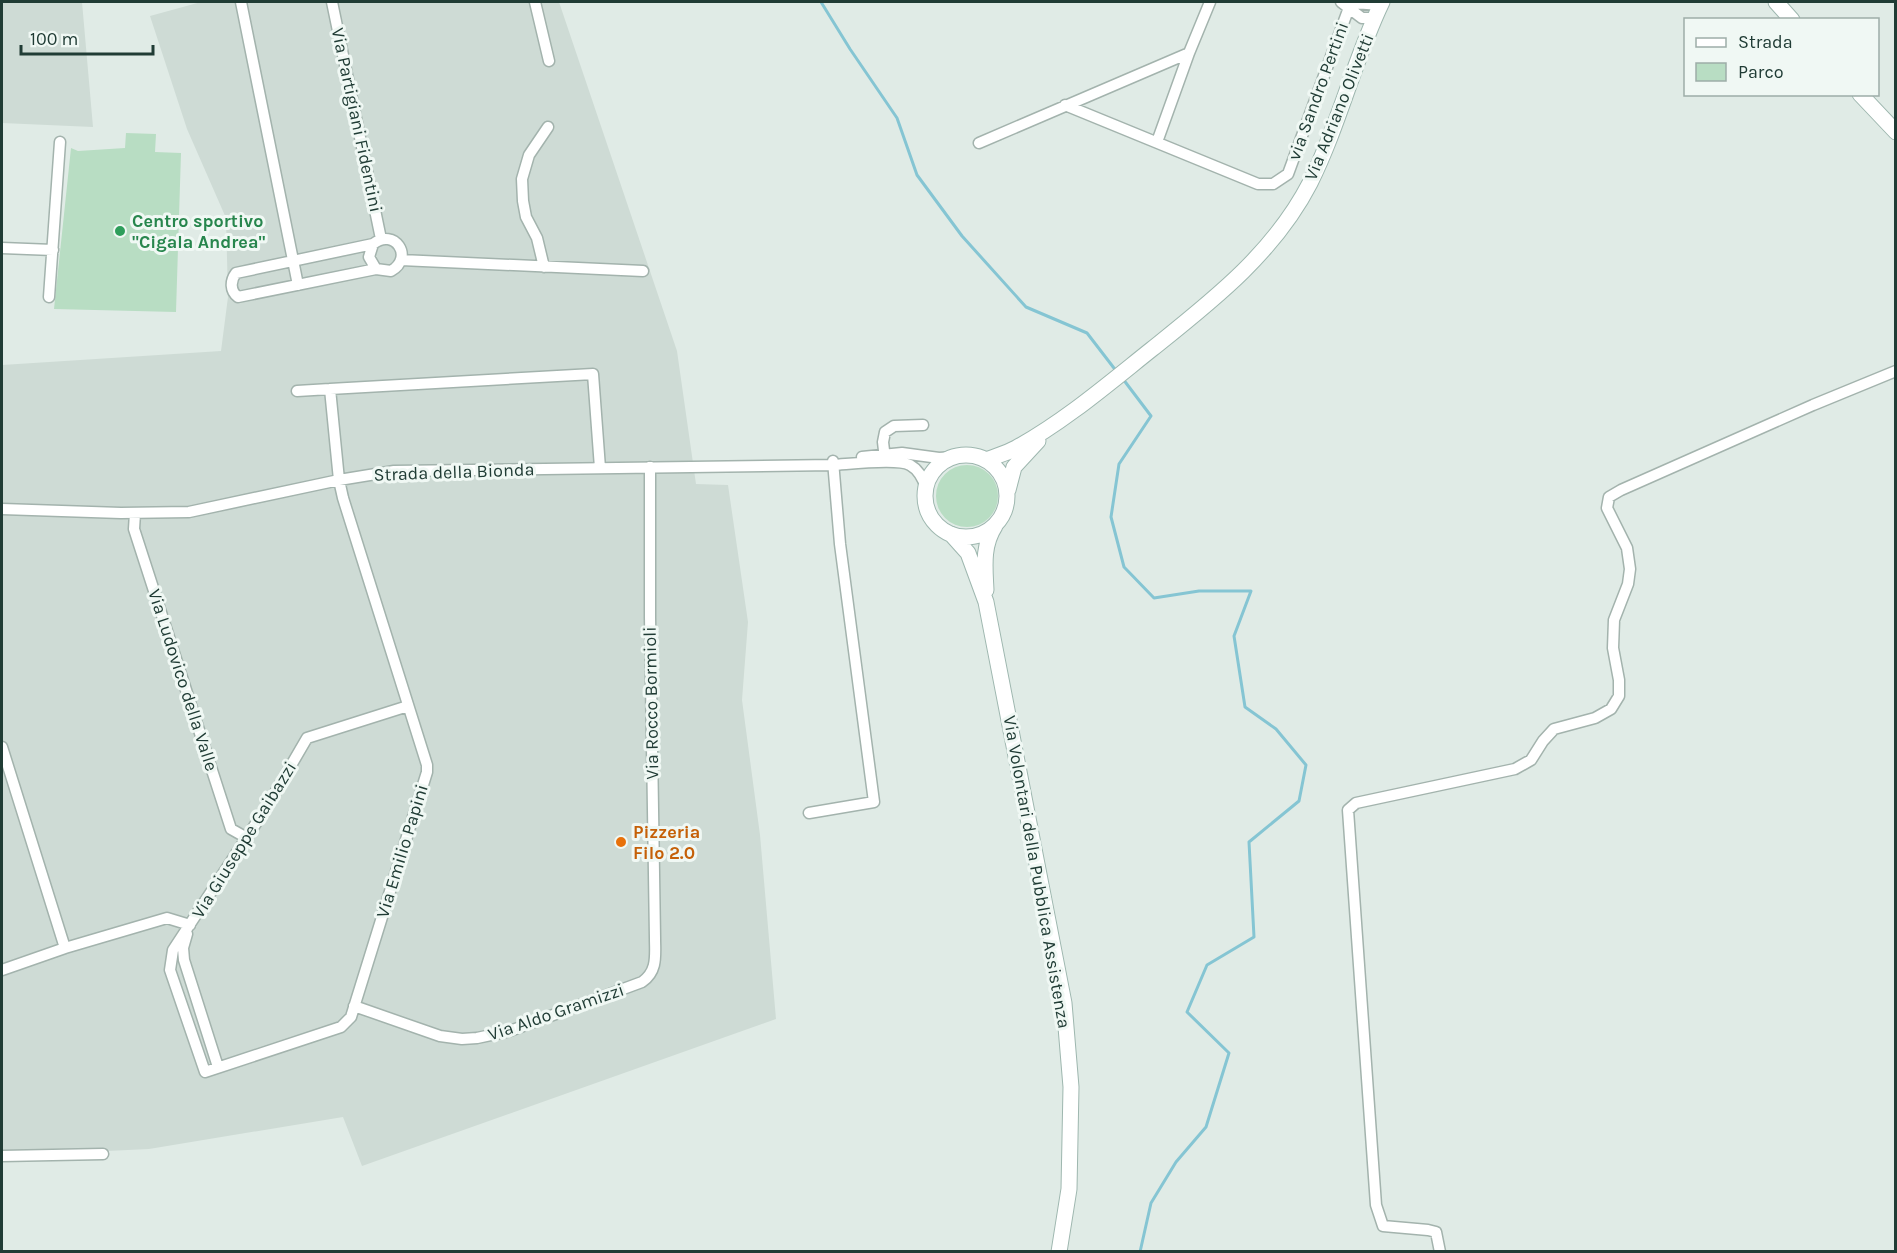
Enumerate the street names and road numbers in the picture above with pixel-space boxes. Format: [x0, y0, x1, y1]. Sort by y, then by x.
street label: via Sandro Pertini [1283, 19, 1353, 163]
street label: Via Partigiani Fidentini [327, 26, 387, 214]
street label: Via Adriano Olivetti [1299, 30, 1379, 184]
street label: Strada della Bionda [373, 458, 535, 486]
street label: Via Ludovico della Valle [143, 586, 223, 774]
street label: Via Rocco Bormioli [639, 626, 663, 780]
street label: Via Volontari della Pubblica Assistenza [999, 714, 1075, 1030]
street label: Via Giuseppe Gaibazzi [187, 758, 301, 922]
street label: Via Emilio Papini [371, 782, 433, 920]
street label: Via Aldo Gramizzi [485, 978, 627, 1046]

